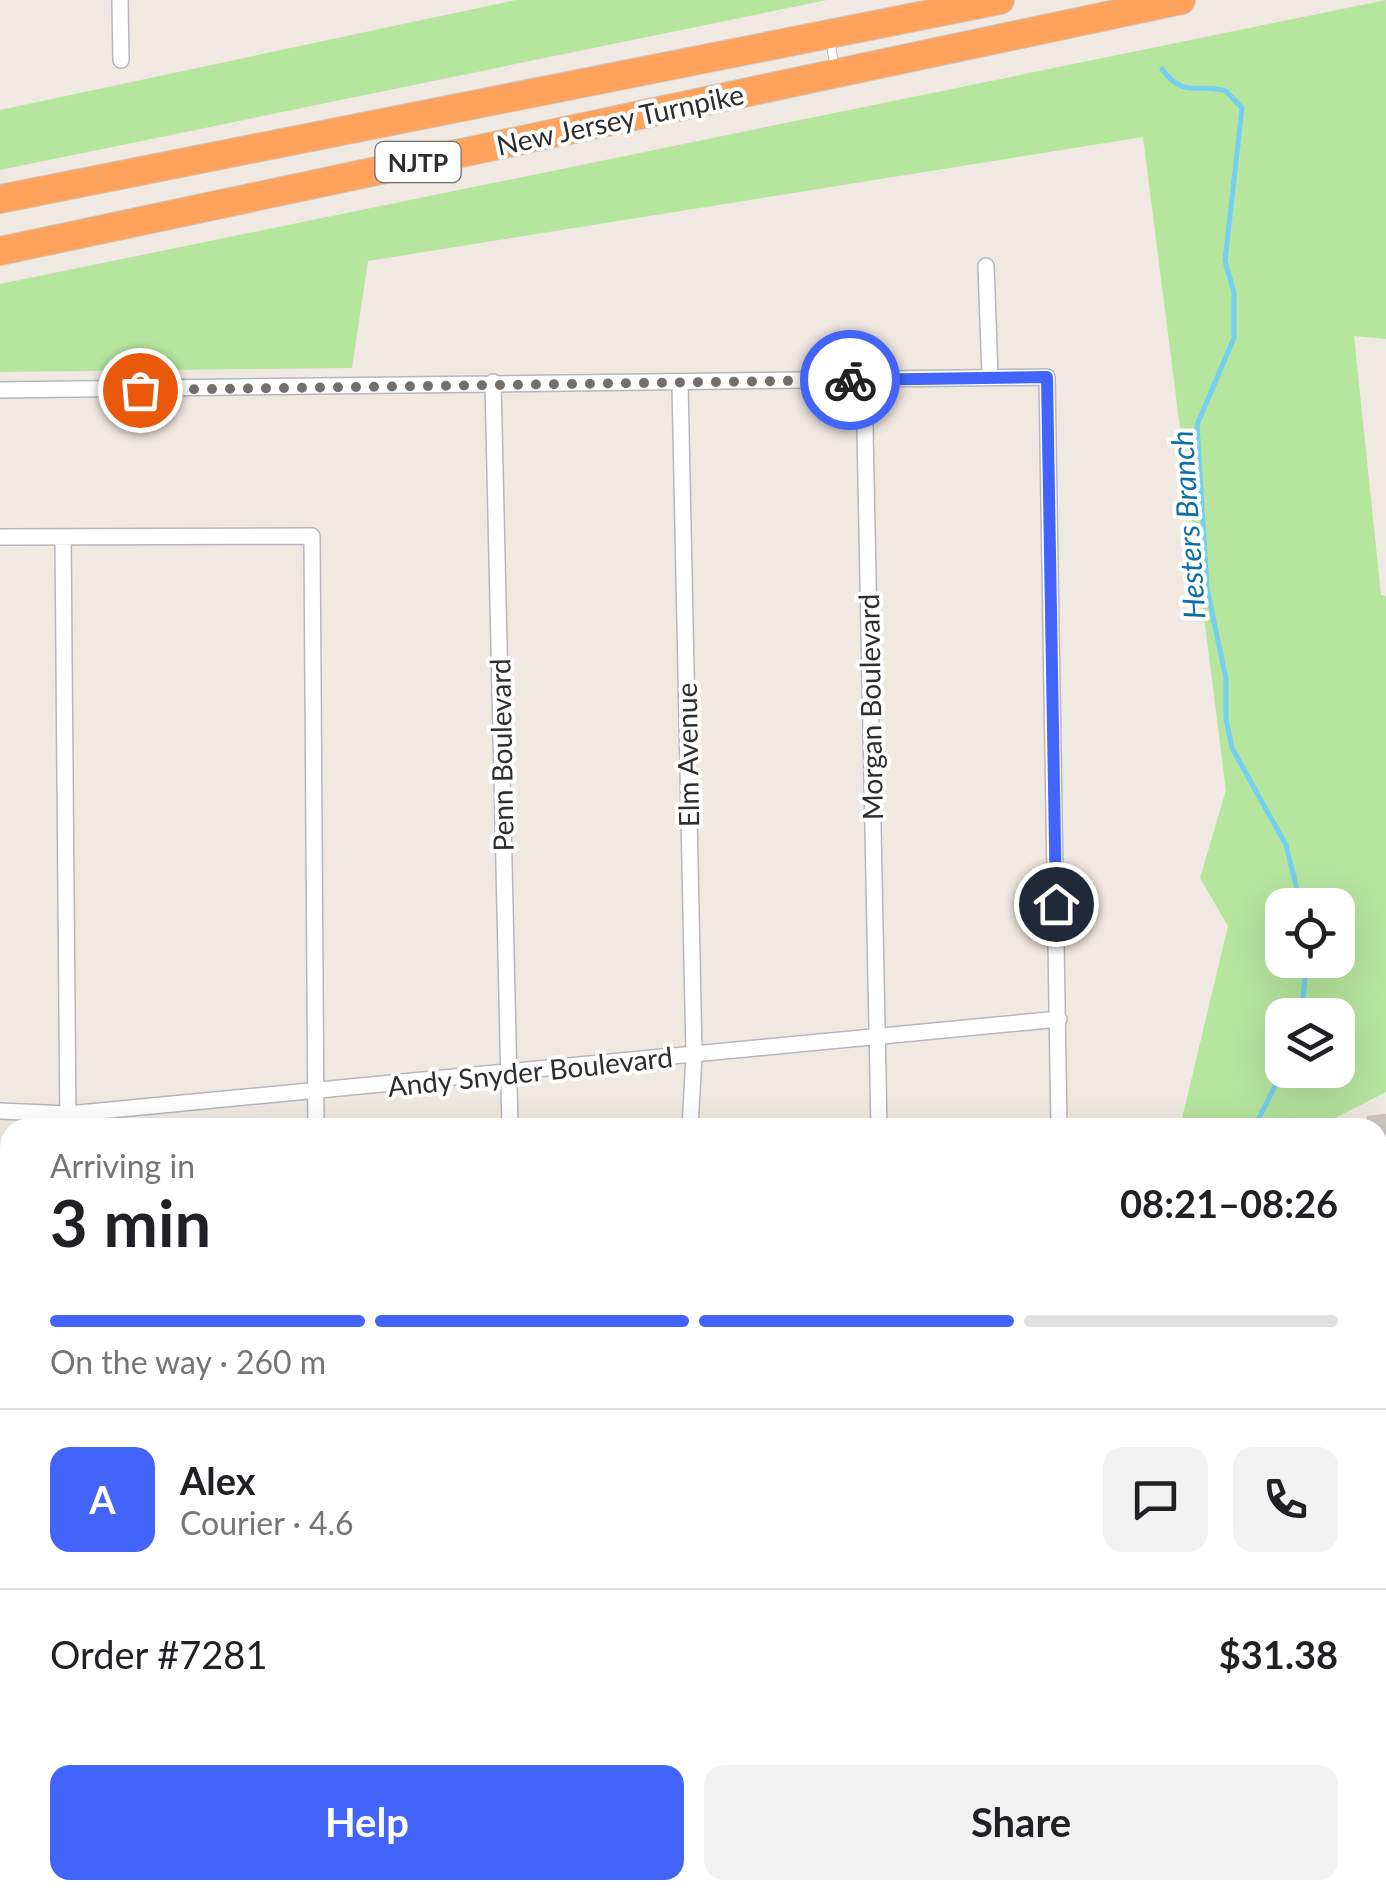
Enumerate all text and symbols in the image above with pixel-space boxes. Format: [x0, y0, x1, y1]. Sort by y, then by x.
street label: New Jersey Turnpike [493, 76, 747, 162]
road number: NJTP [376, 142, 460, 182]
courier [800, 330, 900, 430]
pin [98, 348, 183, 433]
icon: bike [823, 353, 878, 408]
icon: bag [113, 363, 168, 418]
water label: Hesters Branch [1162, 429, 1212, 621]
street label: Morgan Boulevard [851, 594, 889, 820]
street label: Penn Boulevard [482, 658, 520, 852]
street label: Elm Avenue [669, 682, 705, 828]
pin [1014, 862, 1099, 947]
icon: home [1029, 877, 1084, 932]
map controls [1265, 888, 1355, 1088]
button: locate [1265, 888, 1355, 978]
button: layers [1265, 998, 1355, 1088]
street label: Andy Snyder Boulevard [386, 1039, 674, 1103]
text: Arriving in [50, 1146, 195, 1185]
text: 08:21–08:26 [1120, 1180, 1338, 1226]
text: 3 min [50, 1183, 211, 1261]
text: On the way · 260 m [50, 1342, 326, 1381]
button: chat [1103, 1447, 1208, 1552]
button: phone [1233, 1447, 1338, 1552]
text: Alex [180, 1457, 256, 1503]
text: A [89, 1476, 116, 1522]
text: Courier · 4.6 [180, 1503, 354, 1542]
text: Order #7281 [50, 1631, 267, 1677]
text: $31.38 [1219, 1631, 1338, 1677]
button: Help [50, 1765, 684, 1880]
button: Share [704, 1765, 1338, 1880]

